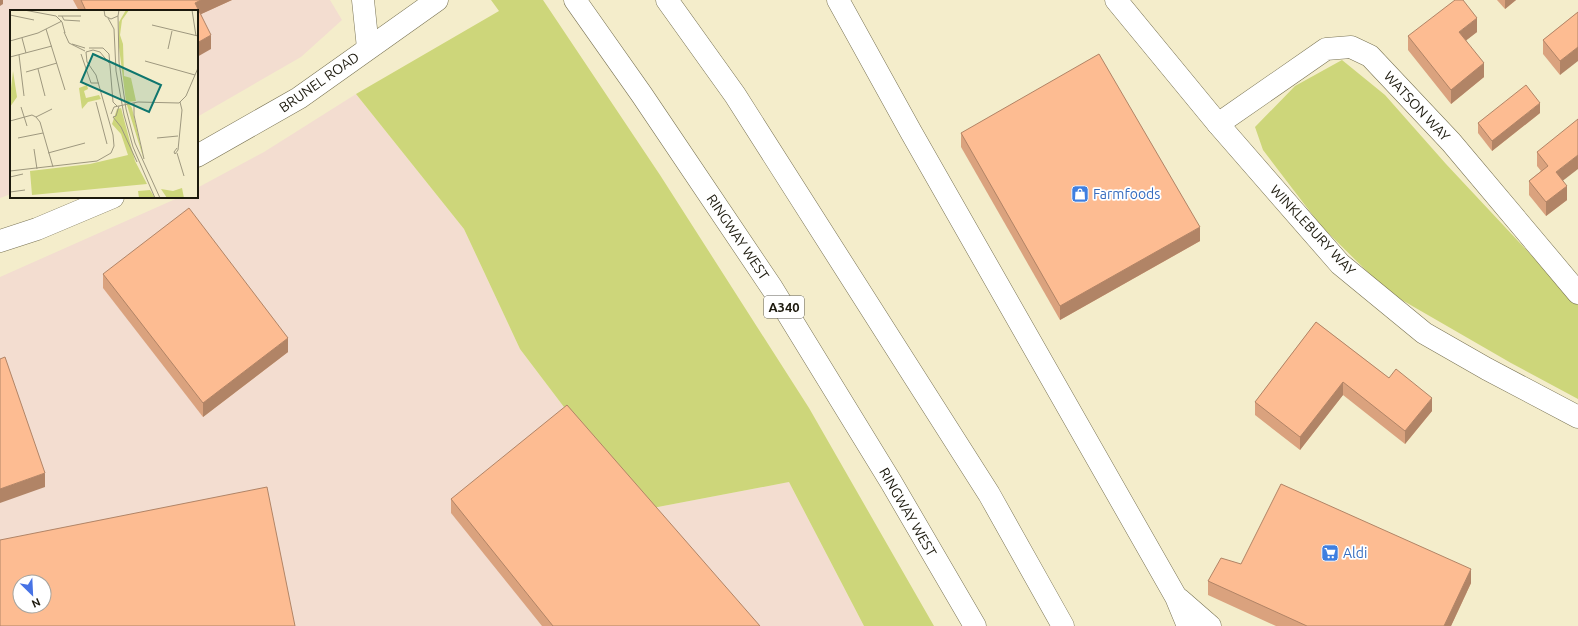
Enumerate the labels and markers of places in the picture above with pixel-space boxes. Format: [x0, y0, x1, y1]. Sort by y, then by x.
shop icon: Farmfoods [1070, 184, 1090, 204]
place label: Farmfoods [1093, 186, 1160, 202]
supermarket icon: Aldi [1320, 543, 1340, 563]
place label: Aldi [1343, 545, 1367, 561]

